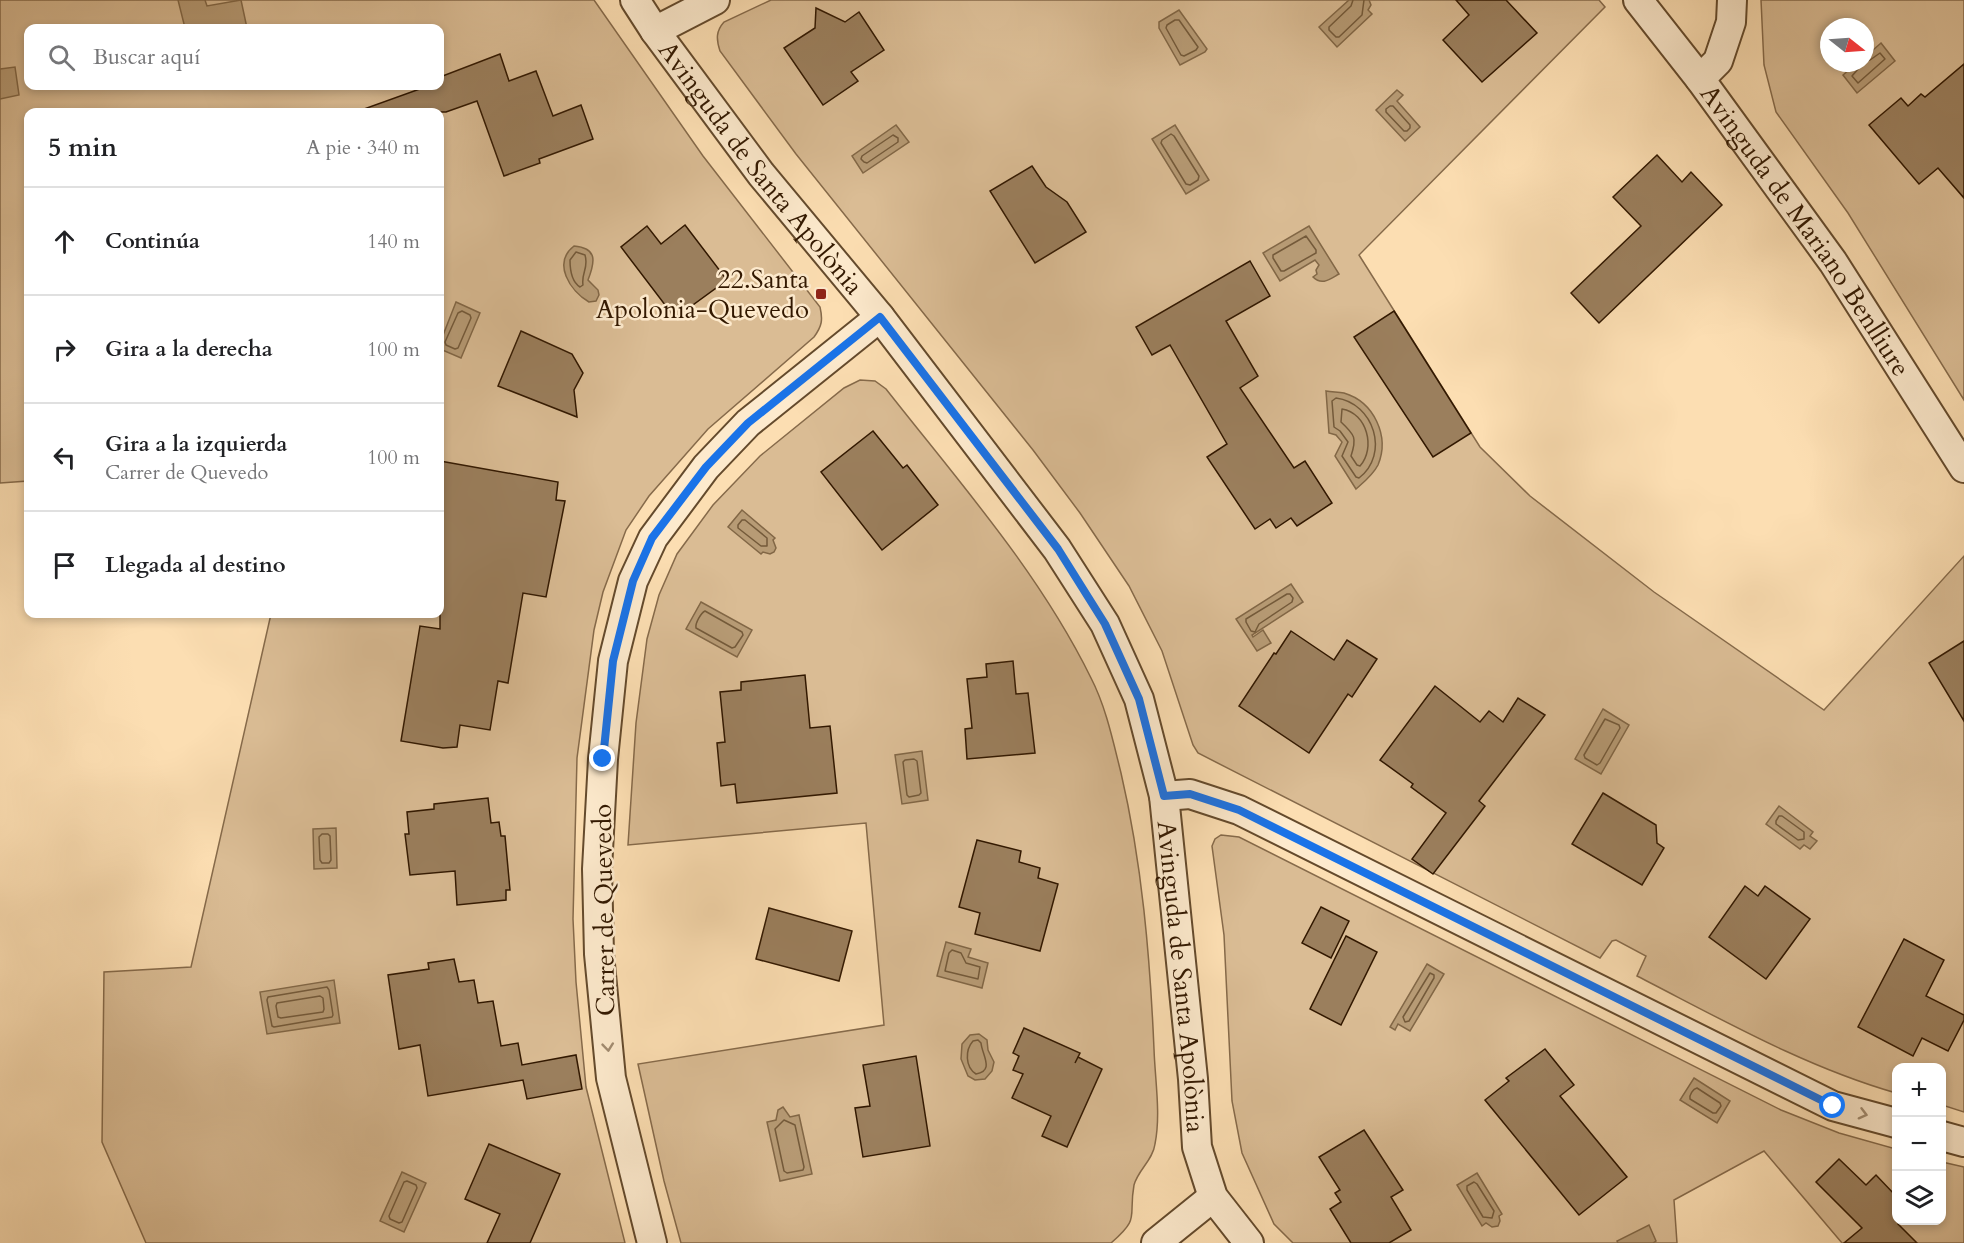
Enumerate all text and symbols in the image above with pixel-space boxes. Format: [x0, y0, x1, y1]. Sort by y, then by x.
north arrow [1820, 18, 1874, 72]
search box [24, 24, 444, 90]
street label: Avinguda de Santa Apolònia [651, 34, 872, 302]
icon: search [45, 41, 78, 74]
text: Buscar aquí [93, 42, 200, 72]
street label: Avinguda de Mariano Benlliure [1692, 78, 1919, 383]
text: 5 min [48, 130, 117, 165]
text: A pie · 340 m [306, 134, 420, 161]
icon: ahead [48, 225, 81, 258]
text: Continúa [105, 226, 200, 256]
text: 140 m [367, 228, 420, 255]
place label: 22.Santa Apolonia-Quevedo [596, 262, 809, 327]
marker: 22.Santa Apolonia-Quevedo [814, 287, 828, 301]
icon: right [48, 333, 81, 366]
text: Gira a la derecha [105, 334, 273, 364]
text: 100 m [367, 336, 420, 363]
text: Gira a la izquierda [105, 429, 288, 459]
icon: left [48, 441, 81, 474]
text: 100 m [367, 444, 420, 471]
text: Carrer de Quevedo [105, 459, 268, 486]
icon: arrive [48, 549, 81, 582]
text: Llegada al destino [105, 550, 286, 580]
route end [589, 745, 615, 771]
street label: Carrer de Quevedo [585, 804, 623, 1016]
street label: Avinguda de Santa Apolònia [1149, 819, 1214, 1134]
one-way arrow [601, 1042, 614, 1052]
map controls [1892, 1063, 1946, 1225]
button: + [1892, 1063, 1946, 1117]
route start [1819, 1092, 1845, 1118]
one-way arrow [1857, 1107, 1868, 1119]
button: − [1892, 1117, 1946, 1171]
button: layers [1892, 1171, 1946, 1225]

